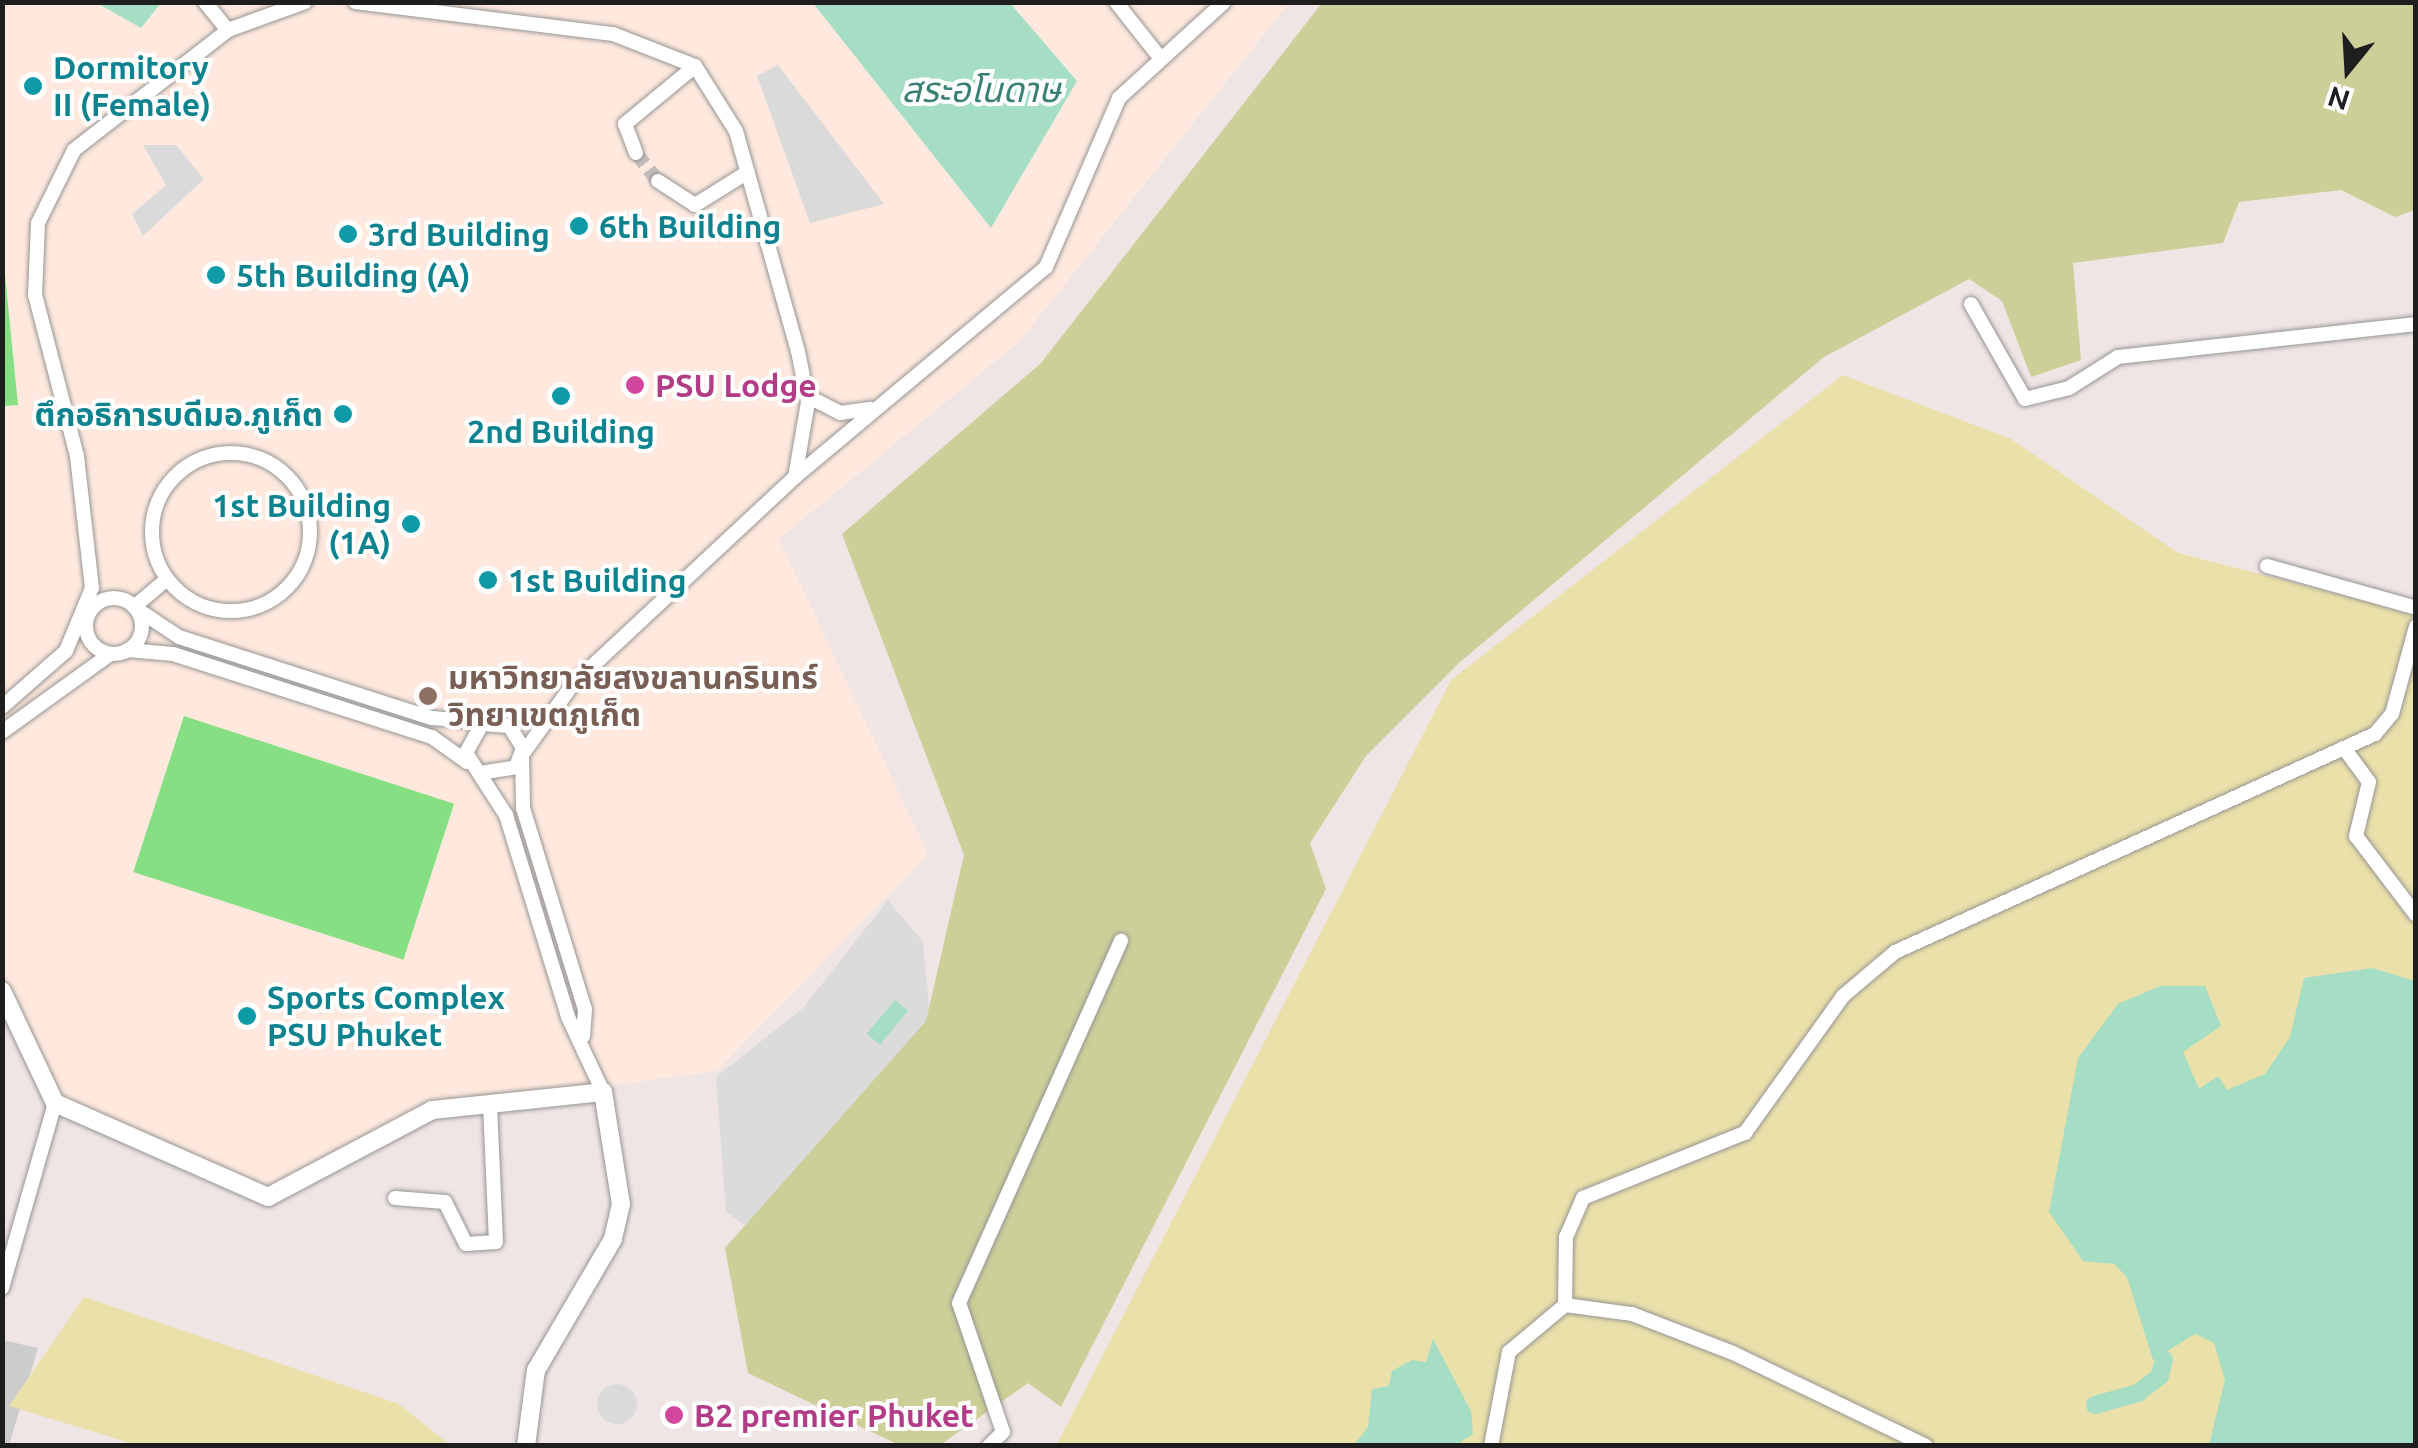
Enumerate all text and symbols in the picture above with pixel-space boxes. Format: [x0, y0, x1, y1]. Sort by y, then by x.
north arrow [2298, 20, 2398, 120]
place label: Dormitory II (Female) [53, 49, 211, 124]
water label: สระอโนดาษ [901, 68, 1061, 110]
marker: Dormitory II (Female) [22, 75, 44, 97]
text: N [2324, 81, 2353, 117]
place label: 6th Building [599, 207, 781, 245]
place label: 3rd Building [368, 215, 550, 253]
marker: 6th Building [568, 215, 590, 237]
marker: 3rd Building [337, 223, 359, 245]
place label: 5th Building (A) [236, 256, 471, 294]
marker: 5th Building (A) [205, 264, 227, 286]
place label: PSU Lodge [655, 366, 817, 404]
marker: PSU Lodge [624, 374, 646, 396]
marker: 2nd Building [550, 385, 572, 407]
place label: ตึกอธิการบดีมอ.ภูเก็ต [34, 395, 323, 433]
marker: ตึกอธิการบดีมอ.ภูเก็ต [332, 403, 354, 425]
place label: 2nd Building [467, 412, 655, 450]
place label: 1st Building (1A) [212, 487, 391, 562]
marker: 1st Building (1A) [400, 513, 422, 535]
place label: 1st Building [508, 561, 687, 599]
marker: 1st Building [477, 569, 499, 591]
place label: มหาวิทยาลัยสงขลานครินทร์ วิทยาเขตภูเก็ต [448, 659, 818, 734]
marker: มหาวิทยาลัยสงขลานครินทร์ วิทยาเขตภูเก็ต [417, 685, 439, 707]
place label: Sports Complex PSU Phuket [267, 979, 505, 1054]
marker: Sports Complex PSU Phuket [236, 1005, 258, 1027]
place label: B2 premier Phuket [694, 1396, 974, 1434]
marker: B2 premier Phuket [663, 1404, 685, 1426]

